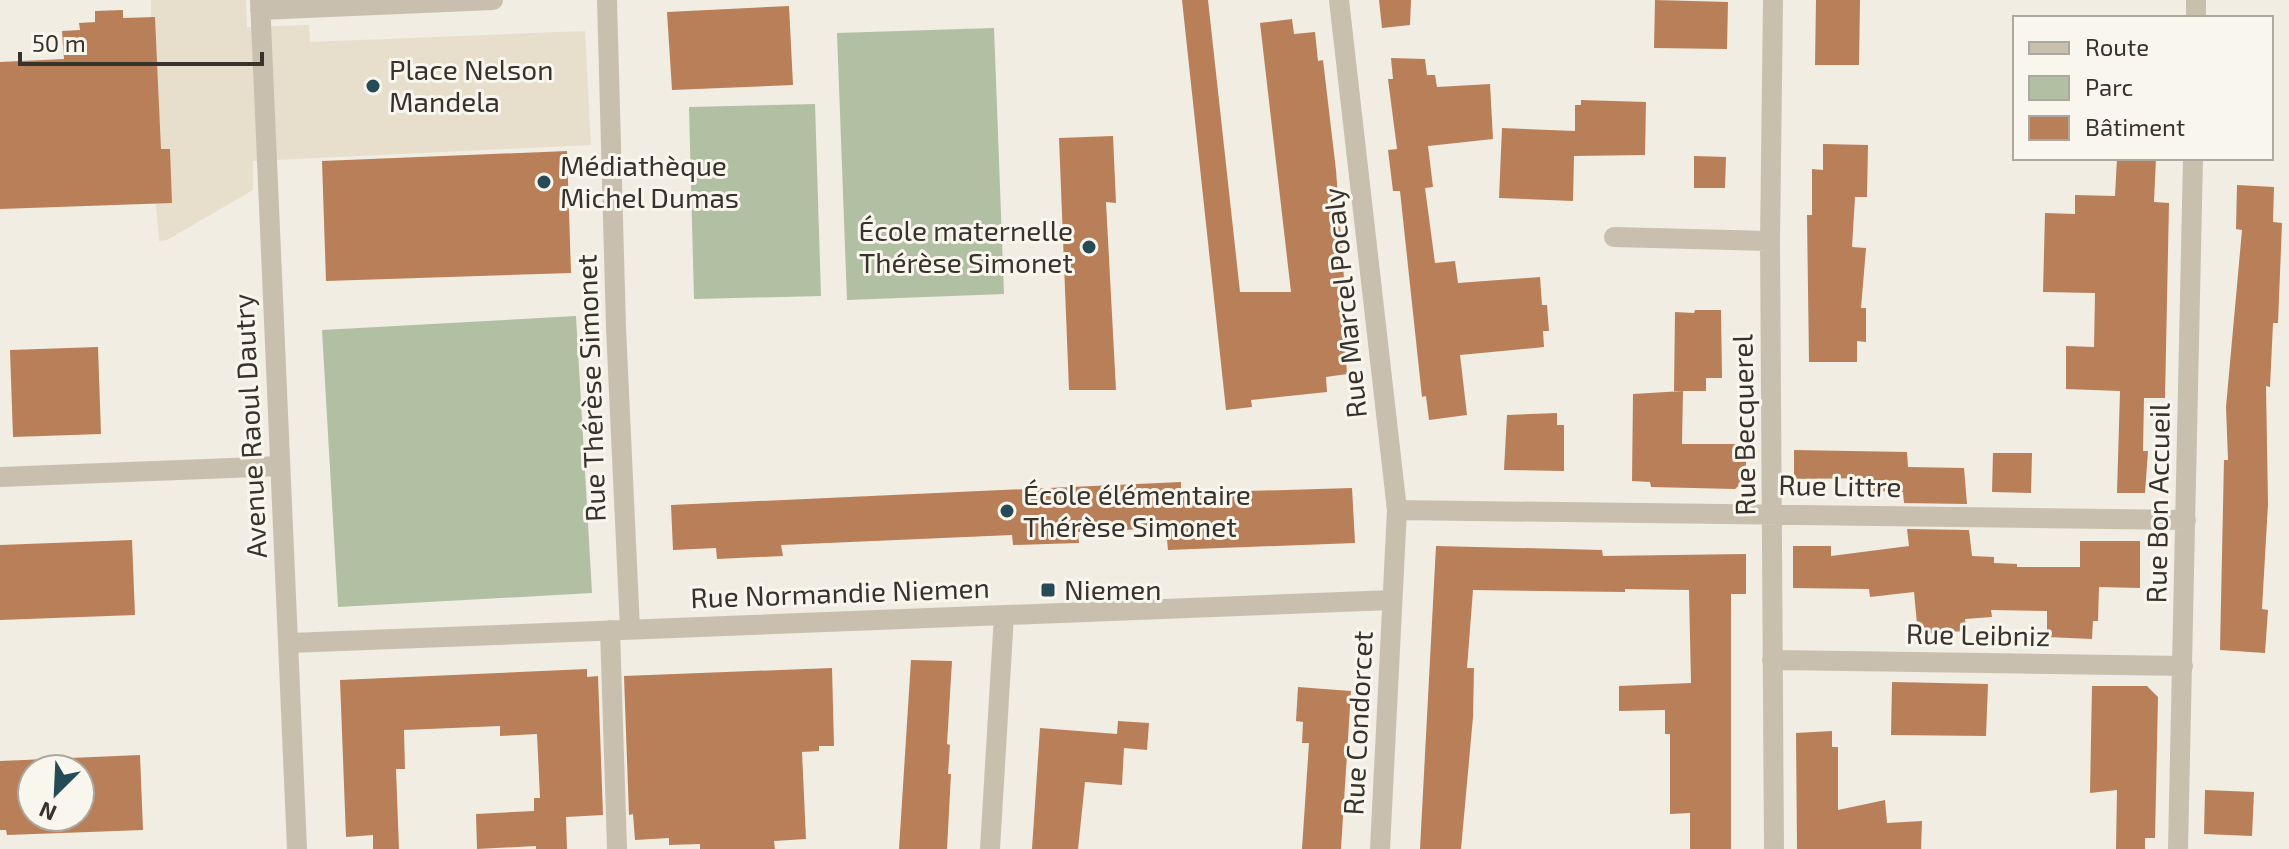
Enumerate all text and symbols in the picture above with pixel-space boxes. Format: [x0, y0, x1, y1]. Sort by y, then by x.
scale bar [20, 16, 262, 66]
legend [2013, 16, 2273, 160]
text: 50 m [32, 28, 86, 57]
text: Route [2085, 32, 2149, 61]
place label: Place Nelson Mandela [389, 52, 553, 118]
text: Parc [2085, 72, 2133, 101]
marker: Place Nelson Mandela [364, 77, 382, 95]
text: Bâtiment [2085, 112, 2185, 141]
place label: Médiathèque Michel Dumas [560, 148, 739, 214]
marker: Médiathèque Michel Dumas [535, 173, 553, 191]
street label: Rue Marcel Pocaly [1315, 186, 1373, 420]
place label: École maternelle Thérèse Simonet [859, 213, 1073, 279]
marker: École maternelle Thérèse Simonet [1080, 238, 1098, 256]
street label: Rue Thérèse Simonet [568, 254, 612, 523]
street label: Avenue Raoul Dautry [225, 293, 273, 559]
street label: Rue Becquerel [1724, 333, 1762, 516]
street label: Rue Bon Accueil [2138, 402, 2176, 604]
street label: Rue Littre [1778, 467, 1902, 503]
place label: École élémentaire Thérèse Simonet [1023, 477, 1251, 543]
marker: École élémentaire Thérèse Simonet [998, 502, 1016, 520]
street label: Rue Normandie Niemen [690, 570, 990, 614]
place label: Niemen [1064, 572, 1162, 606]
marker: Niemen [1039, 581, 1057, 599]
street label: Rue Leibniz [1906, 616, 2050, 652]
street label: Rue Condorcet [1335, 630, 1379, 816]
north arrow [16, 753, 96, 833]
text: N [35, 797, 60, 827]

